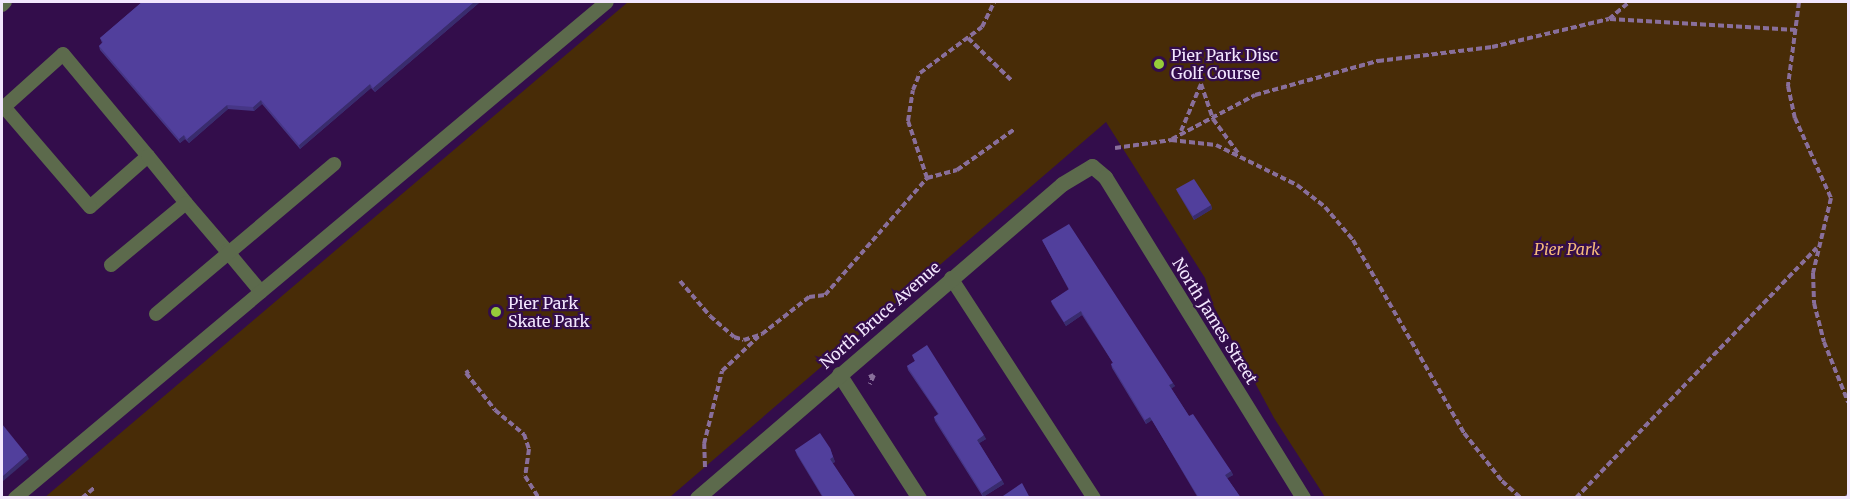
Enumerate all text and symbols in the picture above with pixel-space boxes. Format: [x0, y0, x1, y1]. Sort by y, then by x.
place label: Pier Park Disc Golf Course [1171, 45, 1278, 83]
marker: Pier Park Disc Golf Course [1152, 57, 1166, 71]
park label: Pier Park [1534, 239, 1600, 259]
street label: North James Street [1168, 254, 1262, 388]
street label: North Bruce Avenue [816, 257, 944, 373]
place label: Pier Park Skate Park [508, 293, 590, 331]
marker: Pier Park Skate Park [489, 305, 503, 319]

